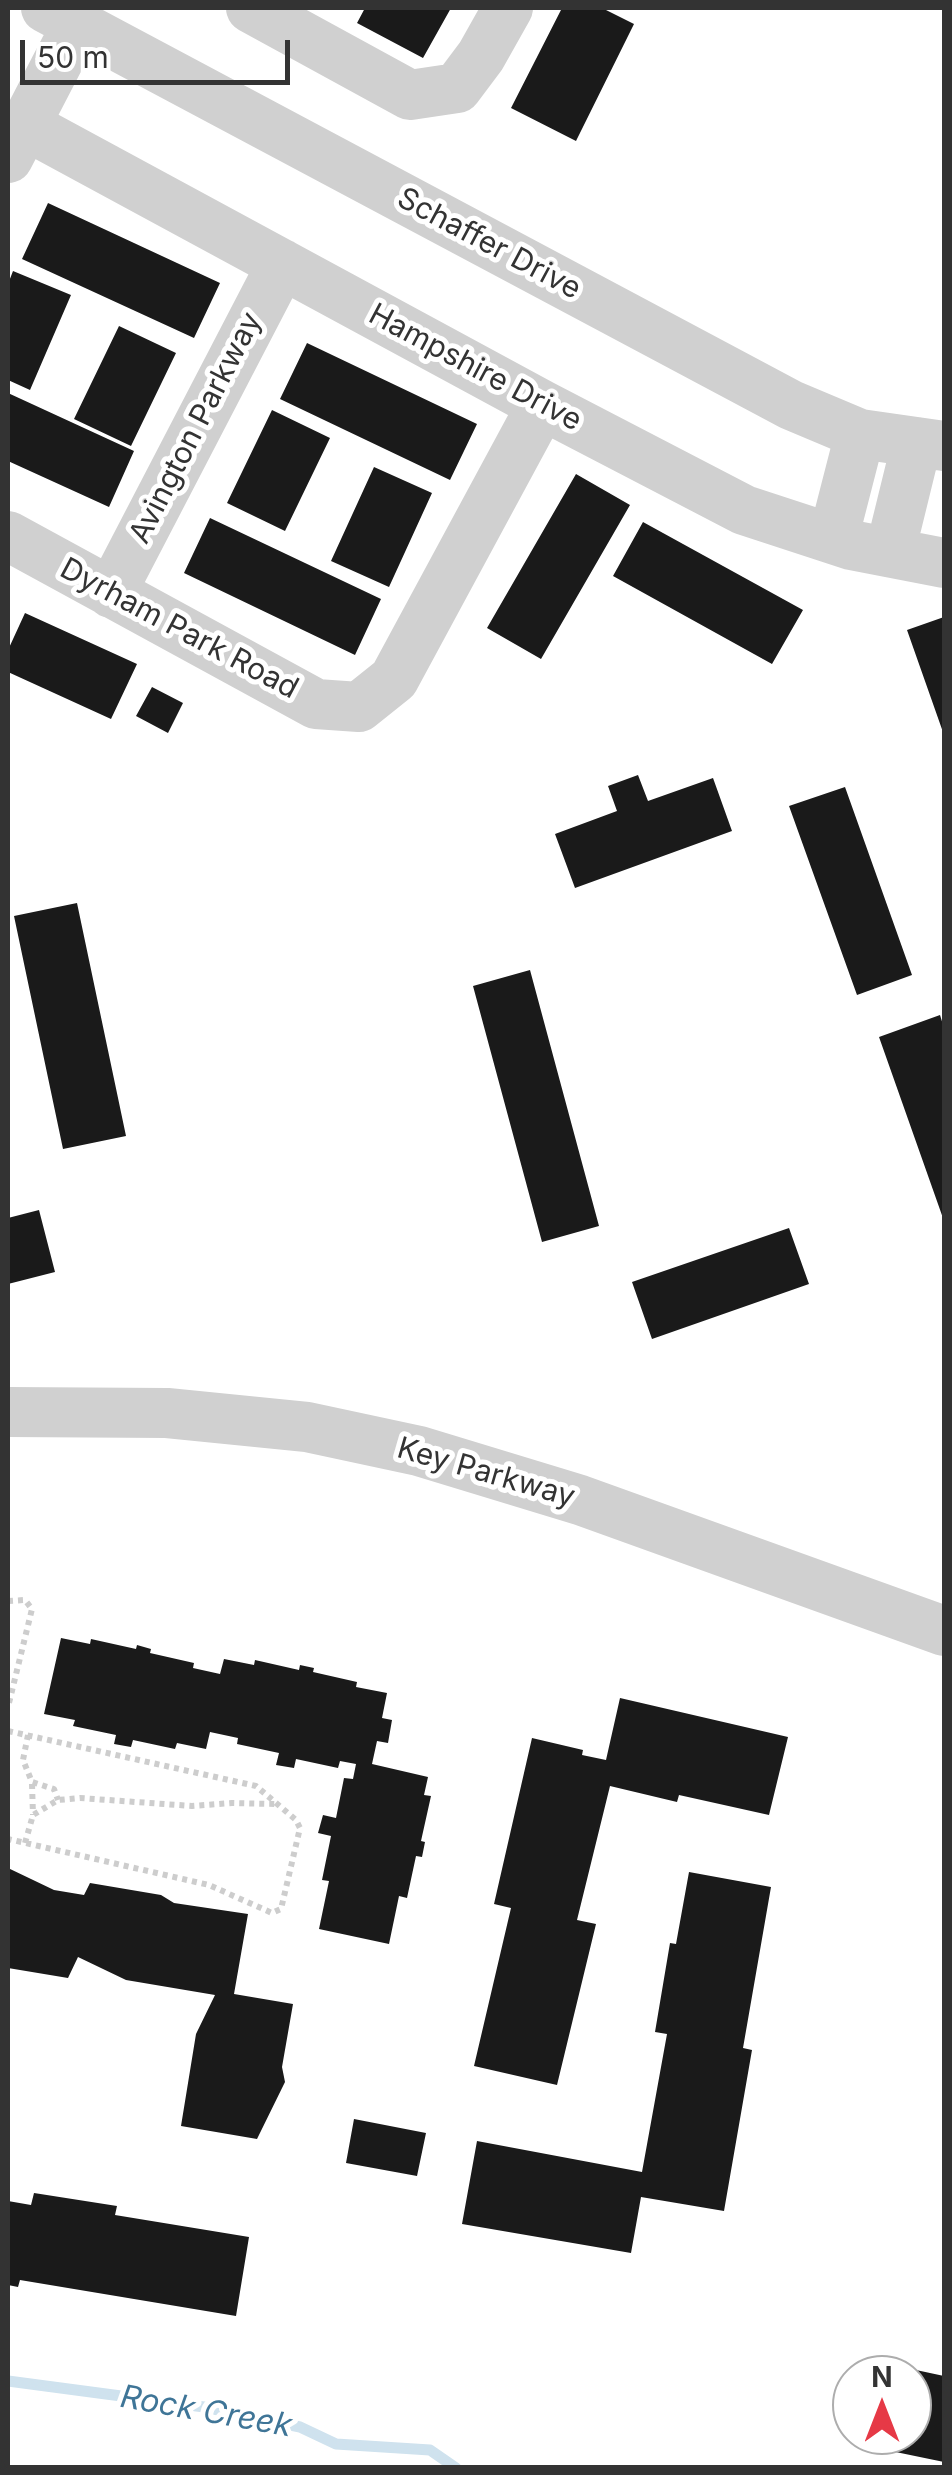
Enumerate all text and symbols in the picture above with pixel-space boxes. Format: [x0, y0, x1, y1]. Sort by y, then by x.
scale bar [25, 20, 295, 82]
text: 50 m [37, 39, 109, 75]
street label: Schaffer Drive [391, 181, 587, 307]
street label: Hampshire Drive [362, 297, 588, 439]
street label: Avington Parkway [122, 306, 270, 550]
street label: Dyrham Park Road [54, 551, 304, 707]
street label: Key Parkway [393, 1430, 579, 1516]
north arrow [832, 2355, 932, 2455]
text: N [871, 2360, 893, 2394]
water label: Rock Creek [117, 2378, 295, 2446]

